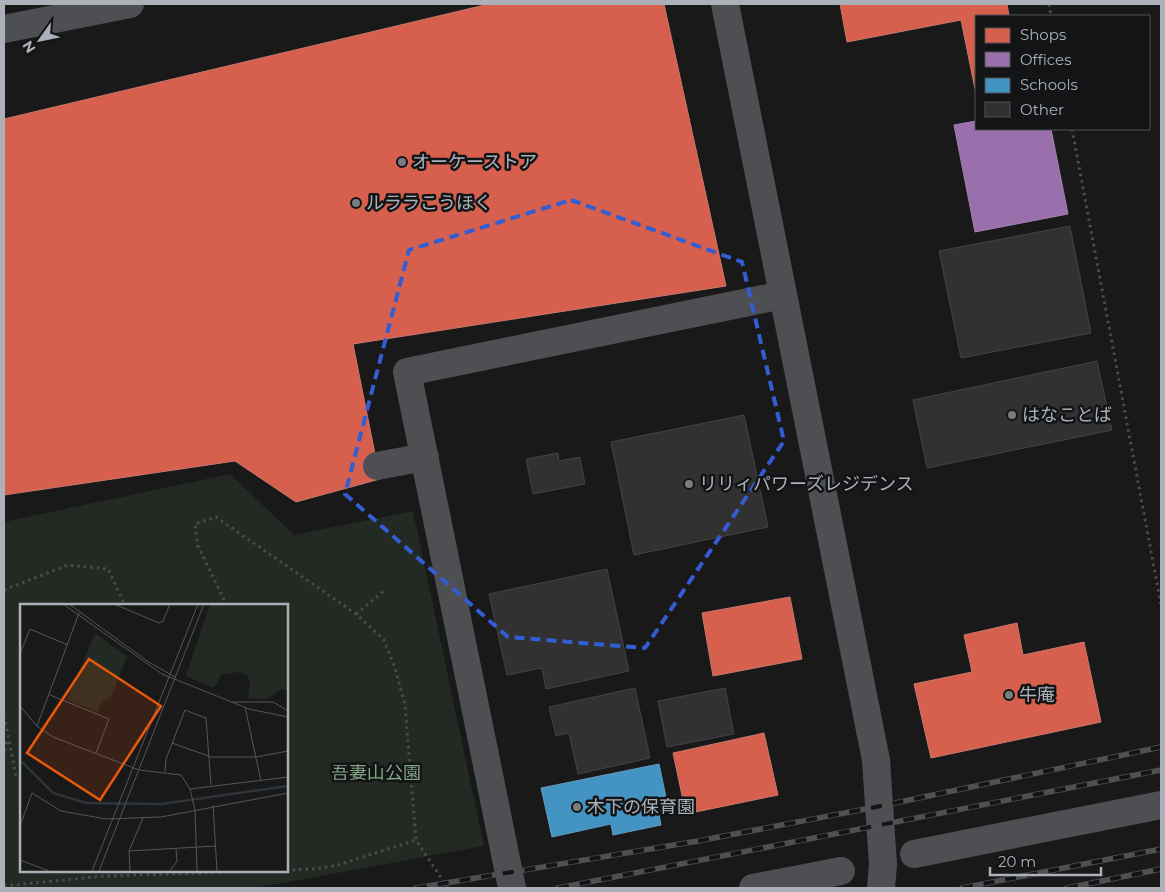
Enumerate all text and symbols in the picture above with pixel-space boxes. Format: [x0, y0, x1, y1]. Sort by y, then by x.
north arrow [15, 15, 65, 65]
legend [975, 15, 1150, 130]
text: Shops [1020, 25, 1066, 44]
text: N [18, 37, 40, 57]
text: Offices [1020, 50, 1072, 69]
text: Schools [1020, 75, 1078, 94]
text: Other [1020, 100, 1064, 119]
place label: オーケーストア [412, 151, 537, 173]
marker: オーケーストア [396, 156, 408, 168]
place label: ルララこうほく [366, 192, 492, 214]
marker: ルララこうほく [350, 197, 362, 209]
place label: はなことば [1022, 404, 1112, 426]
marker: はなことば [1006, 409, 1018, 421]
place label: リリィパワーズレジデンス [699, 473, 914, 495]
marker: リリィパワーズレジデンス [683, 478, 695, 490]
inset map [20, 604, 288, 872]
place label: 牛庵 [1019, 684, 1055, 706]
marker: 牛庵 [1003, 689, 1015, 701]
park label: 吾妻山公園 [331, 762, 421, 784]
place label: 木下の保育園 [587, 796, 695, 818]
marker: 木下の保育園 [571, 801, 583, 813]
scale bar [990, 844, 1101, 876]
text: 20 m [998, 852, 1036, 871]

